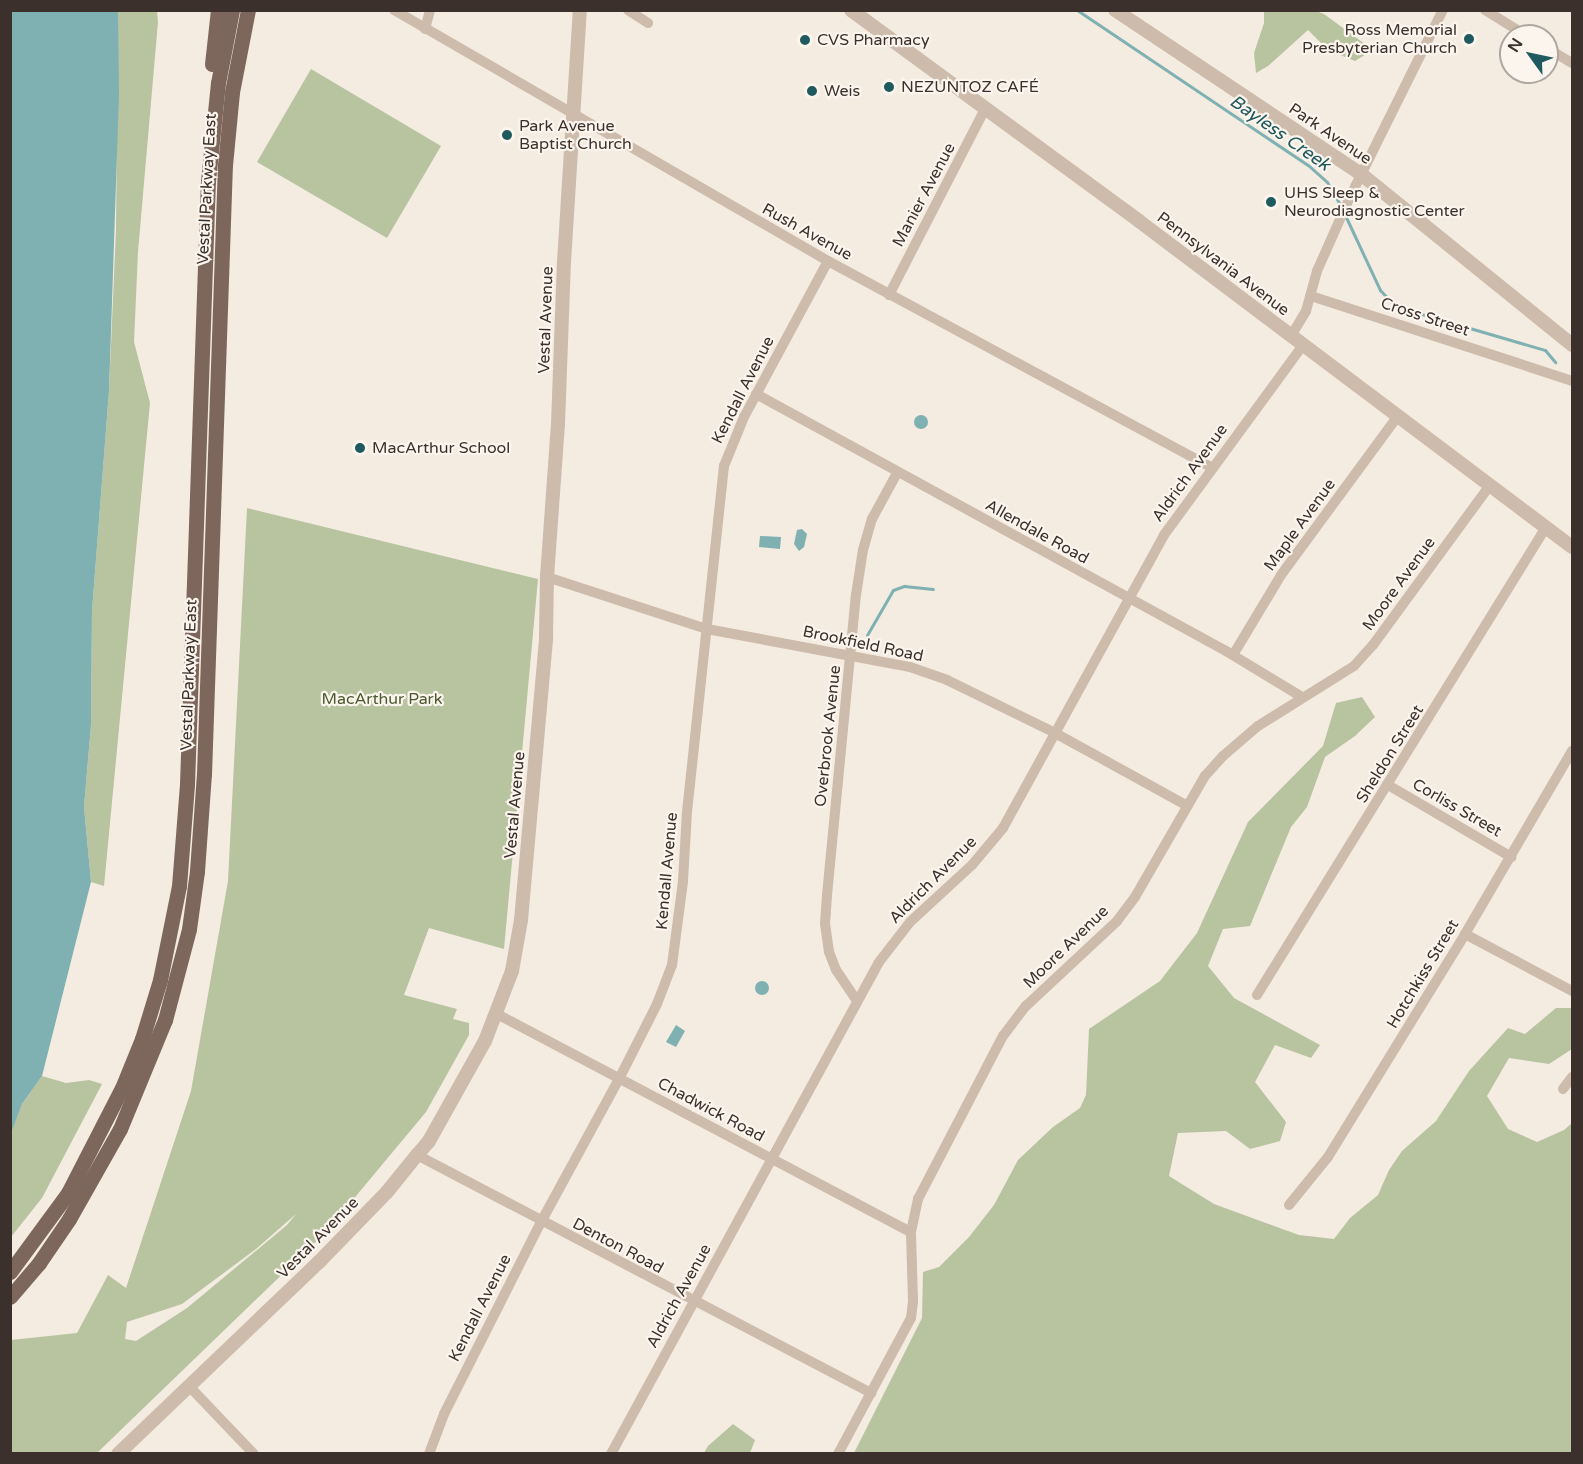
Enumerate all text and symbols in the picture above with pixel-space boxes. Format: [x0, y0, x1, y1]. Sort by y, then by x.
place label: Ross Memorial Presbyterian Church [1302, 20, 1457, 58]
north arrow [1499, 24, 1559, 84]
place label: CVS Pharmacy [817, 30, 929, 50]
marker: Ross Memorial Presbyterian Church [1462, 32, 1476, 46]
marker: CVS Pharmacy [798, 33, 812, 47]
text: N [1504, 34, 1527, 56]
place label: NEZUNTOZ CAFÉ [901, 77, 1039, 97]
marker: NEZUNTOZ CAFÉ [882, 80, 896, 94]
place label: Weis [824, 81, 860, 101]
marker: Weis [805, 84, 819, 98]
water label: Bayless Creek [1226, 90, 1334, 176]
street label: Park Avenue [1285, 99, 1375, 169]
street label: Vestal Parkway East [193, 113, 221, 265]
place label: Park Avenue Baptist Church [519, 116, 632, 154]
marker: Park Avenue Baptist Church [500, 128, 514, 142]
street label: Manier Avenue [889, 140, 959, 250]
place label: UHS Sleep & Neurodiagnostic Center [1284, 183, 1465, 221]
marker: UHS Sleep & Neurodiagnostic Center [1262, 193, 1280, 211]
street label: Rush Avenue [759, 199, 855, 265]
street label: Pennsylvania Avenue [1153, 208, 1293, 320]
street label: Vestal Avenue [535, 266, 557, 374]
street label: Cross Street [1378, 294, 1472, 340]
street label: Kendall Avenue [708, 333, 778, 447]
street label: Aldrich Avenue [1148, 421, 1232, 525]
place label: MacArthur School [372, 438, 510, 458]
marker: MacArthur School [353, 441, 367, 455]
street label: Maple Avenue [1260, 475, 1340, 575]
street label: Allendale Road [982, 496, 1092, 568]
street label: Moore Avenue [1359, 533, 1439, 635]
street label: Vestal Parkway East [177, 599, 201, 751]
street label: Brookfield Road [801, 622, 925, 666]
street label: Overbrook Avenue [811, 664, 845, 808]
park label: MacArthur Park [322, 689, 442, 709]
street label: Sheldon Street [1352, 701, 1428, 807]
street label: Vestal Avenue [501, 751, 529, 859]
street label: Corliss Street [1409, 775, 1505, 841]
street label: Kendall Avenue [652, 811, 682, 931]
street label: Aldrich Avenue [885, 832, 981, 928]
street label: Moore Avenue [1019, 902, 1113, 992]
street label: Hotchkiss Street [1383, 916, 1463, 1032]
street label: Chadwick Road [654, 1074, 768, 1146]
street label: Vestal Avenue [273, 1193, 363, 1283]
street label: Denton Road [569, 1214, 667, 1278]
street label: Aldrich Avenue [643, 1241, 715, 1351]
street label: Kendall Avenue [445, 1251, 515, 1365]

